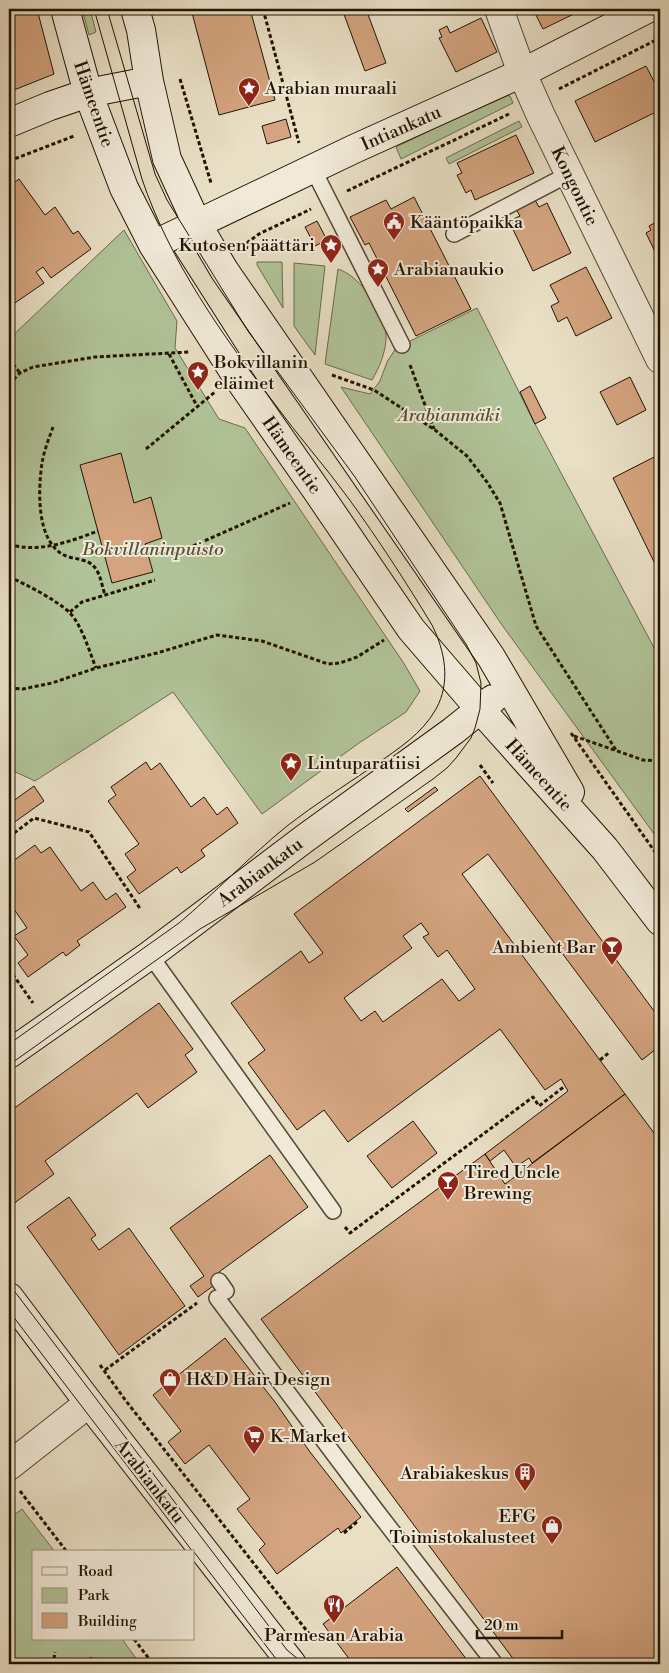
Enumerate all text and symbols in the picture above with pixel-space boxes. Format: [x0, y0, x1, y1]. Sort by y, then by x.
street label: Hämeentie [68, 58, 119, 150]
place icon: Arabian muraali [237, 76, 261, 107]
place label: Arabian muraali [264, 77, 397, 100]
street label: Intiankatu [358, 100, 446, 156]
street label: Kongontie [545, 143, 604, 230]
public building icon: Kääntöpaikka [382, 210, 406, 241]
place label: Kääntöpaikka [410, 211, 524, 234]
place icon: Kutosen päättäri [319, 233, 343, 264]
place label: Kutosen päättäri [179, 234, 315, 257]
place icon: Arabianaukio [366, 257, 390, 288]
place label: Arabianaukio [393, 258, 504, 281]
place label: Bokvillanin eläimet [213, 351, 309, 395]
place icon: Bokvillanin eläimet [186, 360, 210, 391]
park label: Arabianmäki [396, 404, 500, 427]
street label: Hämeentie [256, 412, 327, 499]
park label: Bokvillaninpuisto [81, 538, 224, 561]
street label: Hämeentie [500, 734, 577, 816]
place icon: Lintuparatiisi [279, 751, 303, 782]
place label: Lintuparatiisi [307, 752, 421, 775]
street label: Arabiankatu [212, 832, 308, 913]
bar icon: Ambient Bar [600, 935, 624, 966]
place label: Ambient Bar [491, 936, 596, 959]
place label: Tired Uncle Brewing [463, 1161, 560, 1205]
bar icon: Tired Uncle Brewing [436, 1170, 460, 1201]
shop icon: H&D Hair Design [158, 1367, 182, 1398]
place label: H&D Hair Design [186, 1368, 331, 1391]
supermarket icon: K-Market [242, 1424, 266, 1455]
place label: K-Market [270, 1425, 348, 1448]
street label: Arabiankatu [109, 1434, 190, 1529]
building icon: Arabiakeskus [513, 1461, 537, 1492]
place label: Arabiakeskus [399, 1462, 509, 1485]
place label: EFG Toimistokalusteet [389, 1505, 537, 1549]
shop icon: EFG Toimistokalusteet [540, 1514, 564, 1545]
legend [32, 1550, 195, 1640]
text: Road [78, 1562, 113, 1581]
text: Park [78, 1586, 110, 1605]
restaurant icon: Parmesan Arabia [322, 1593, 346, 1624]
scale bar [477, 1608, 562, 1640]
text: Building [77, 1612, 137, 1631]
text: 20 m [484, 1616, 519, 1635]
place label: Parmesan Arabia [264, 1624, 405, 1647]

